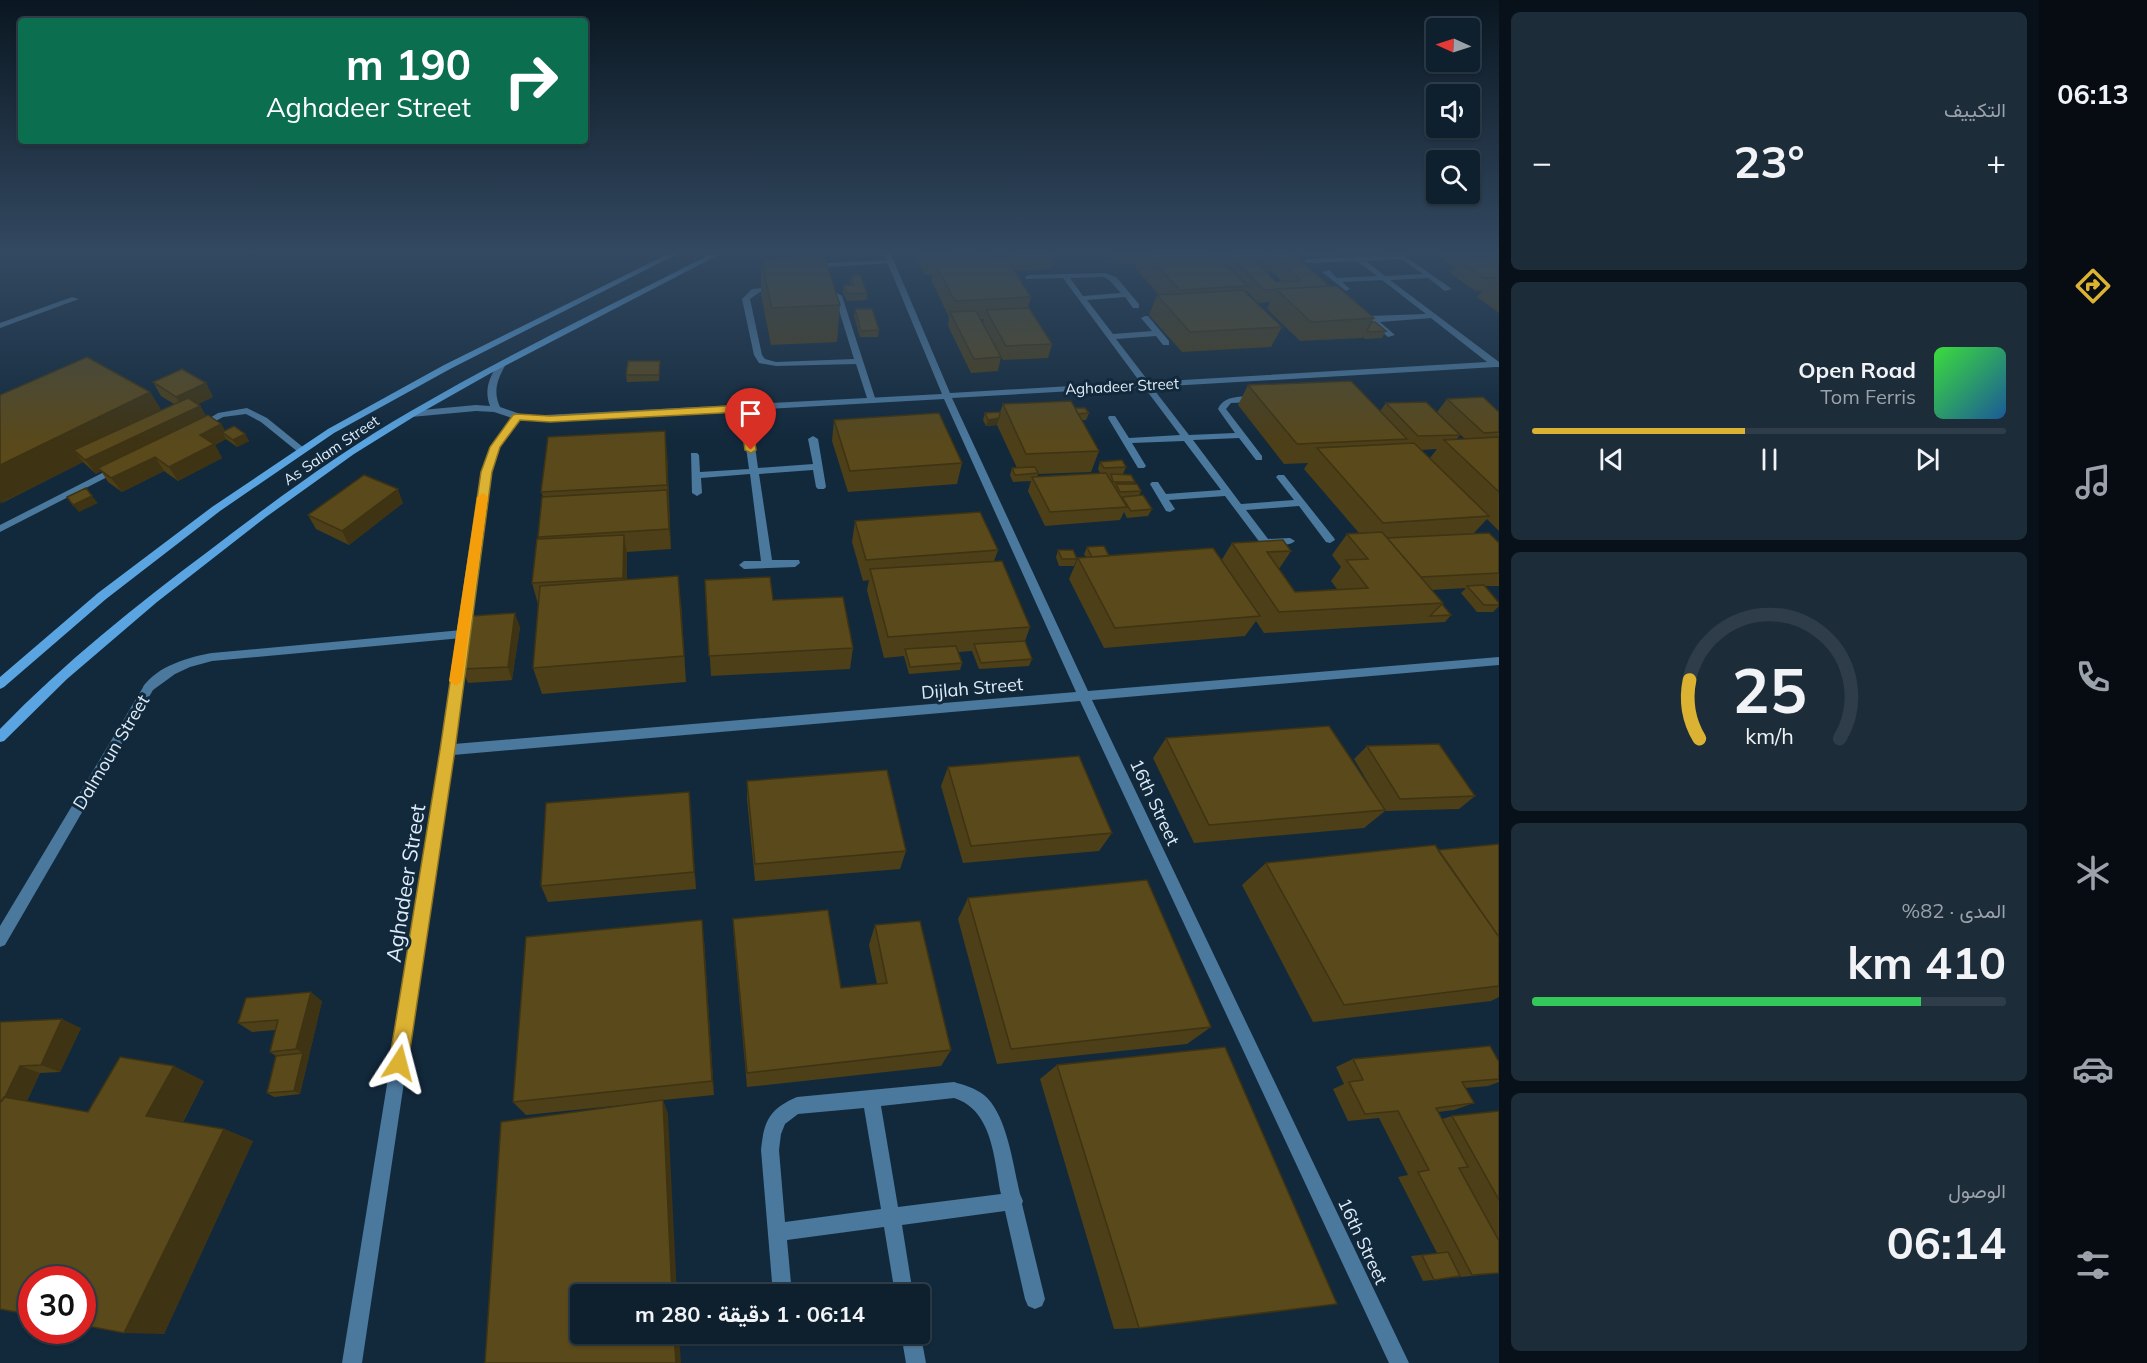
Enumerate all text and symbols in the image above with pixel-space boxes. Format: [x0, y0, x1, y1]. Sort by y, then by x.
north arrow [1426, 18, 1480, 72]
map controls [1426, 18, 1480, 204]
text: 190 m [346, 38, 471, 91]
icon: right [492, 42, 570, 120]
text: 06:13 [2057, 77, 2129, 111]
button: sound [1426, 84, 1480, 138]
text: Aghadeer Street [266, 90, 471, 124]
text: التكييف [1944, 97, 2006, 122]
text: 23° [1733, 133, 1805, 189]
text: − [1532, 141, 1552, 182]
text: + [1986, 141, 2006, 182]
button: search [1426, 150, 1480, 204]
icon: directions [2072, 265, 2114, 307]
text: Open Road [1798, 356, 1916, 384]
street label: Aghadeer Street [1065, 374, 1179, 398]
text: Tom Ferris [1820, 384, 1916, 409]
pin [725, 388, 776, 450]
icon: arrive [734, 397, 767, 430]
street label: As Salam Street [279, 411, 383, 489]
icon: previous [1595, 443, 1628, 476]
icon: pause [1753, 443, 1786, 476]
icon: next [1911, 443, 1944, 476]
icon: music [2072, 461, 2114, 503]
text: 25 [1732, 650, 1806, 729]
icon: phone [2072, 656, 2114, 698]
street label: Dijlah Street [920, 672, 1024, 704]
street label: Dalmoun Street [68, 690, 154, 814]
text: km/h [1745, 722, 1793, 749]
street label: 16th Street [1125, 755, 1185, 849]
street label: Aghadeer Street [380, 802, 430, 964]
icon: climate [2072, 852, 2114, 894]
text: المدى · 82% [1902, 898, 2006, 923]
text: 410 km [1847, 934, 2006, 990]
position arrow [367, 1031, 431, 1095]
icon: car [2072, 1048, 2114, 1090]
text: الوصول [1948, 1178, 2006, 1203]
street label: 16th Street [1333, 1194, 1393, 1288]
text: 06:14 [1887, 1214, 2006, 1270]
icon: filters [2072, 1244, 2114, 1286]
speed limit sign: 30 [18, 1266, 96, 1344]
text: 06:14 · 1 دقيقة · 280 m [635, 1300, 865, 1328]

